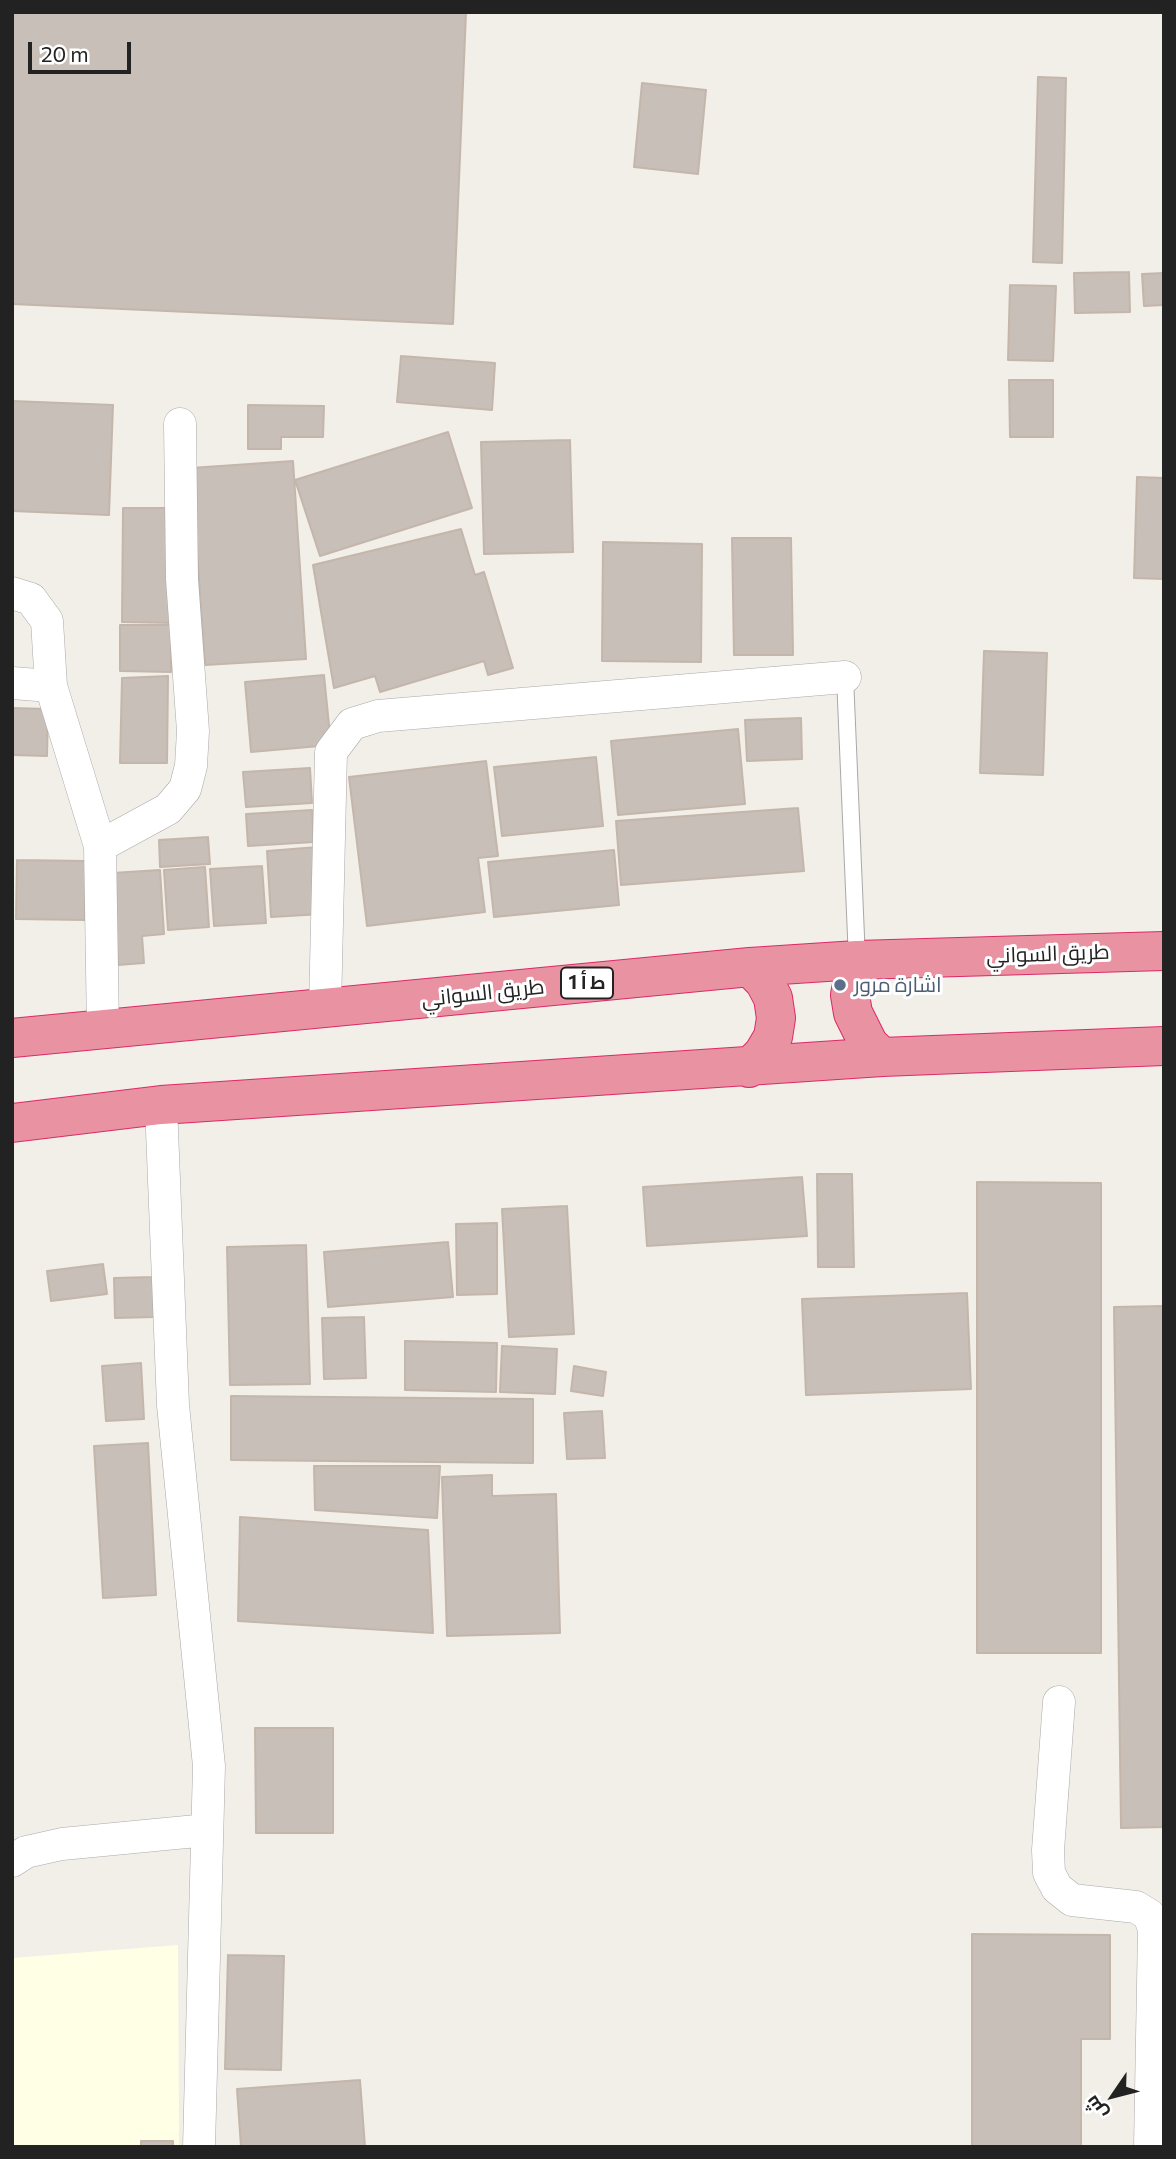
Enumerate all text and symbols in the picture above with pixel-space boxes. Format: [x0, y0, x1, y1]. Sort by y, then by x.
scale bar [32, 28, 135, 72]
text: 20 m [41, 41, 89, 66]
street label: طريق السواني [986, 939, 1110, 969]
road number: ط أ 1 [561, 967, 613, 998]
place label: اشارة مرور [854, 972, 942, 998]
street label: طريق السواني [420, 974, 546, 1012]
marker: اشارة مرور [832, 977, 848, 993]
north arrow [1078, 2061, 1148, 2131]
text: ش [1079, 2092, 1112, 2125]

